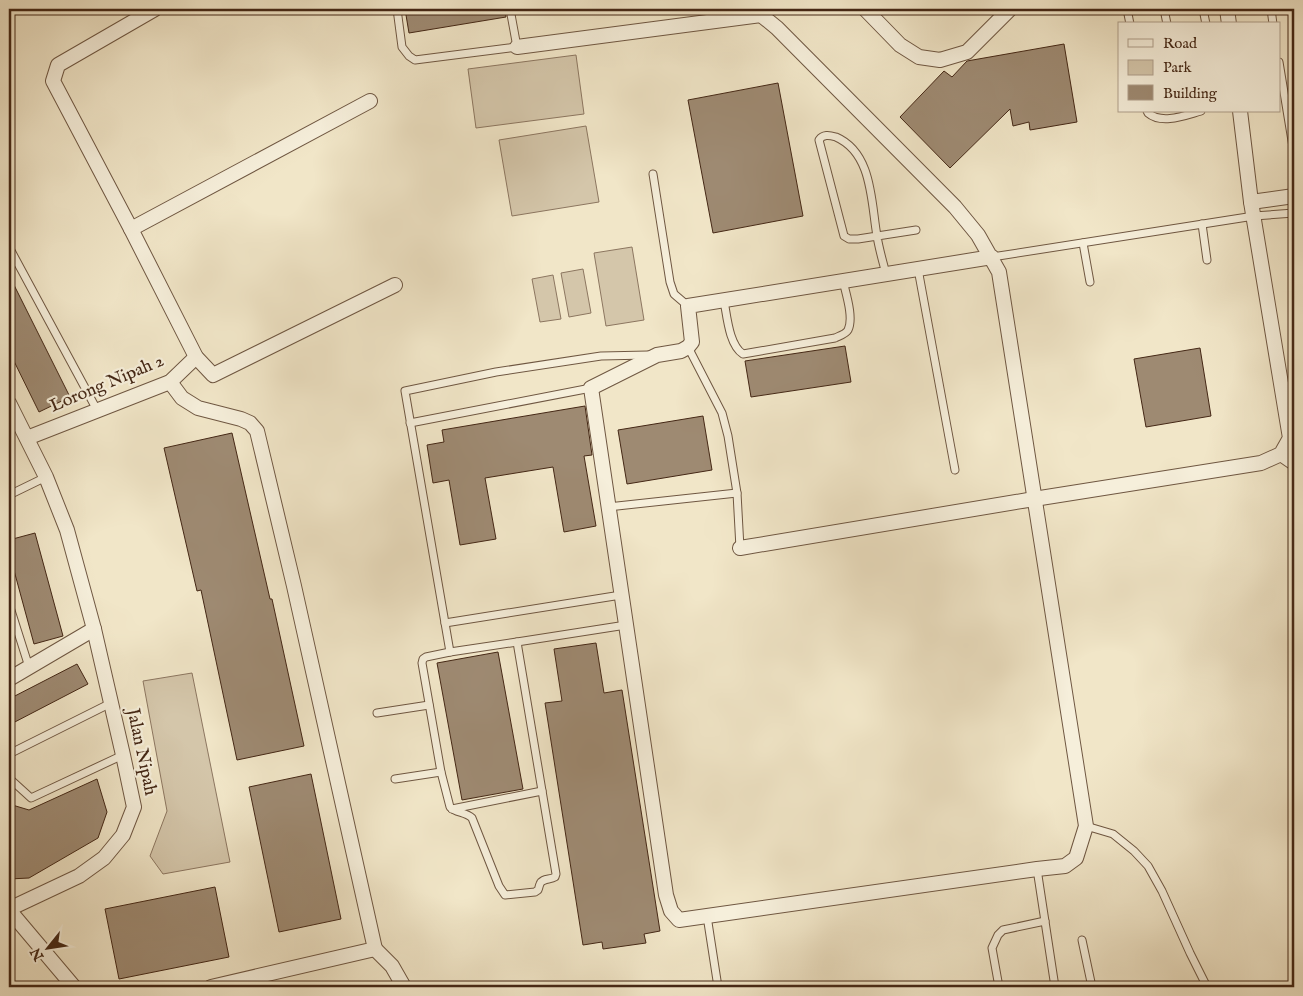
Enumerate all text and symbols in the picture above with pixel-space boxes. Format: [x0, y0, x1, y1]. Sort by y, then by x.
legend [1118, 22, 1280, 112]
text: Road [1163, 34, 1198, 53]
text: Park [1163, 58, 1193, 77]
text: Building [1163, 84, 1218, 103]
street label: Lorong Nipah 2 [46, 350, 168, 418]
street label: Jalan Nipah [120, 705, 162, 798]
north arrow [22, 924, 72, 974]
text: N [27, 944, 49, 965]

